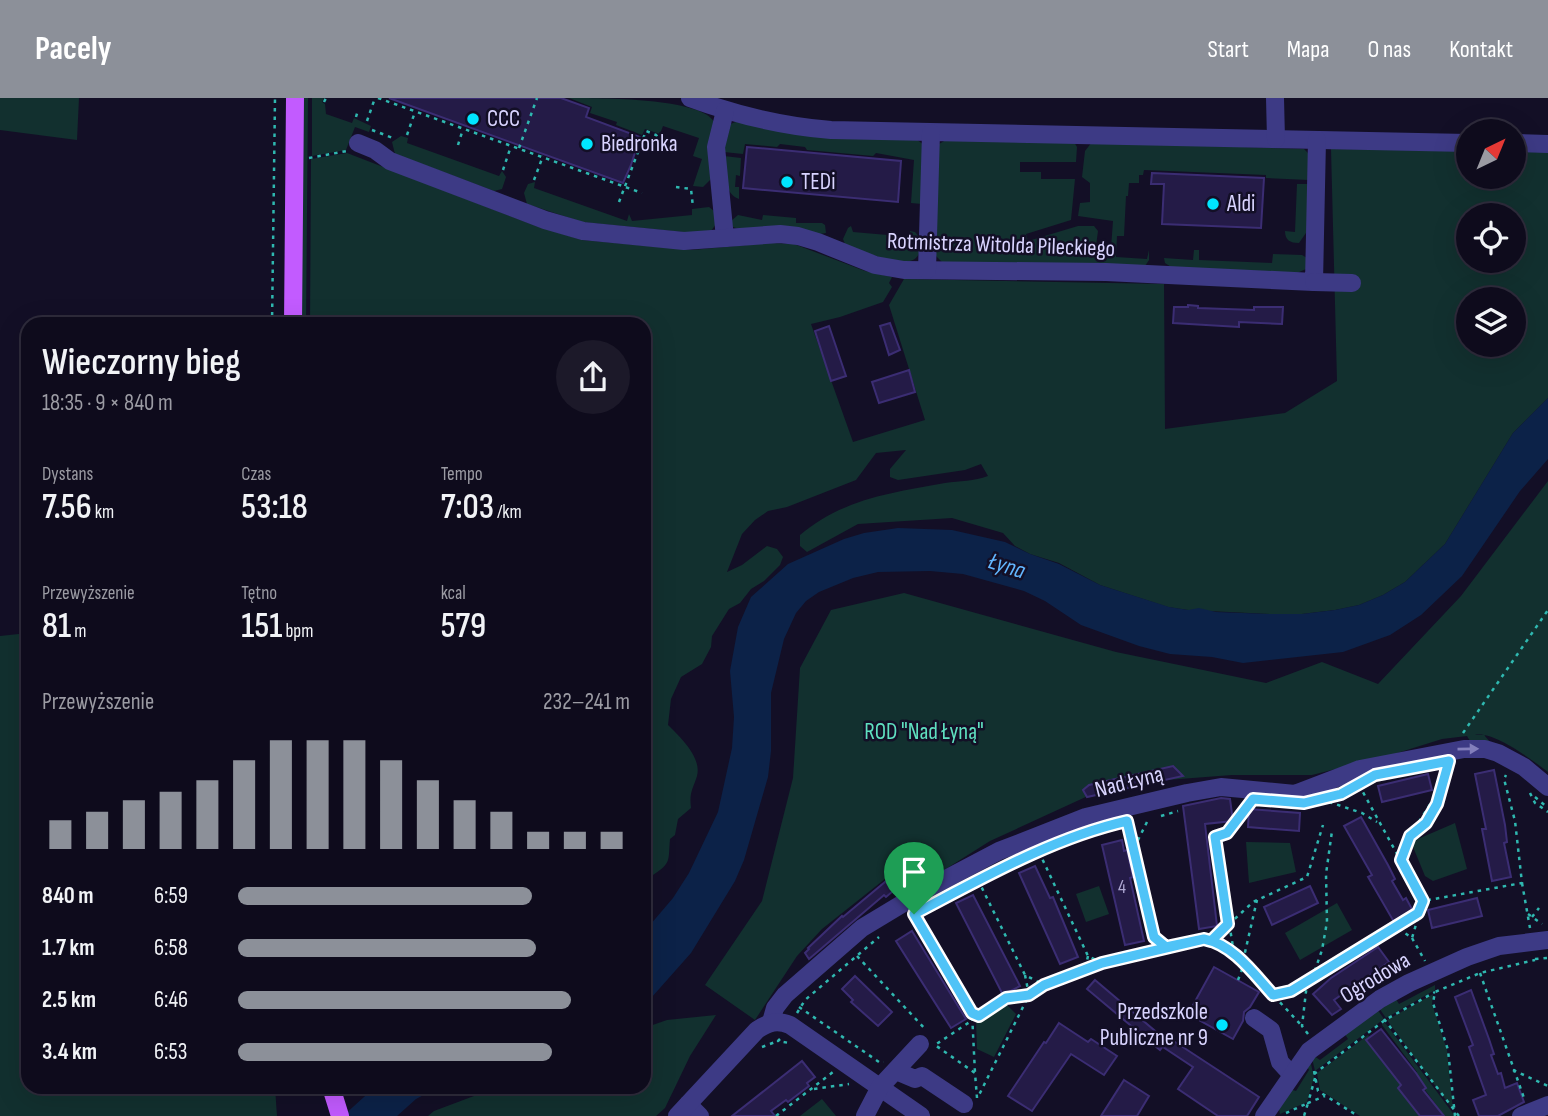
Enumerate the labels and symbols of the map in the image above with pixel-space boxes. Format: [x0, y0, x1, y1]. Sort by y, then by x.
place label: CCC [487, 105, 520, 133]
marker: CCC [465, 111, 481, 127]
north arrow [1456, 119, 1526, 189]
place label: Biedronka [601, 130, 678, 158]
marker: Biedronka [579, 136, 595, 152]
place label: TEDi [801, 168, 835, 196]
marker: TEDi [779, 174, 795, 190]
place label: Aldi [1226, 190, 1255, 218]
marker: Aldi [1205, 196, 1221, 212]
street label: Rotmistrza Witolda Pileckiego [886, 227, 1116, 263]
water label: Łyna [985, 546, 1029, 586]
park label: ROD "Nad Łyną" [864, 718, 984, 746]
one-way arrow [1458, 744, 1480, 755]
street label: Nad Łyną [1092, 760, 1166, 804]
pin [884, 842, 944, 914]
house number: 4 [1118, 876, 1126, 899]
street label: Ogrodowa [1335, 946, 1415, 1010]
place label: Przedszkole Publiczne nr 9 [1100, 998, 1208, 1052]
marker: Przedszkole Publiczne nr 9 [1214, 1017, 1230, 1033]

